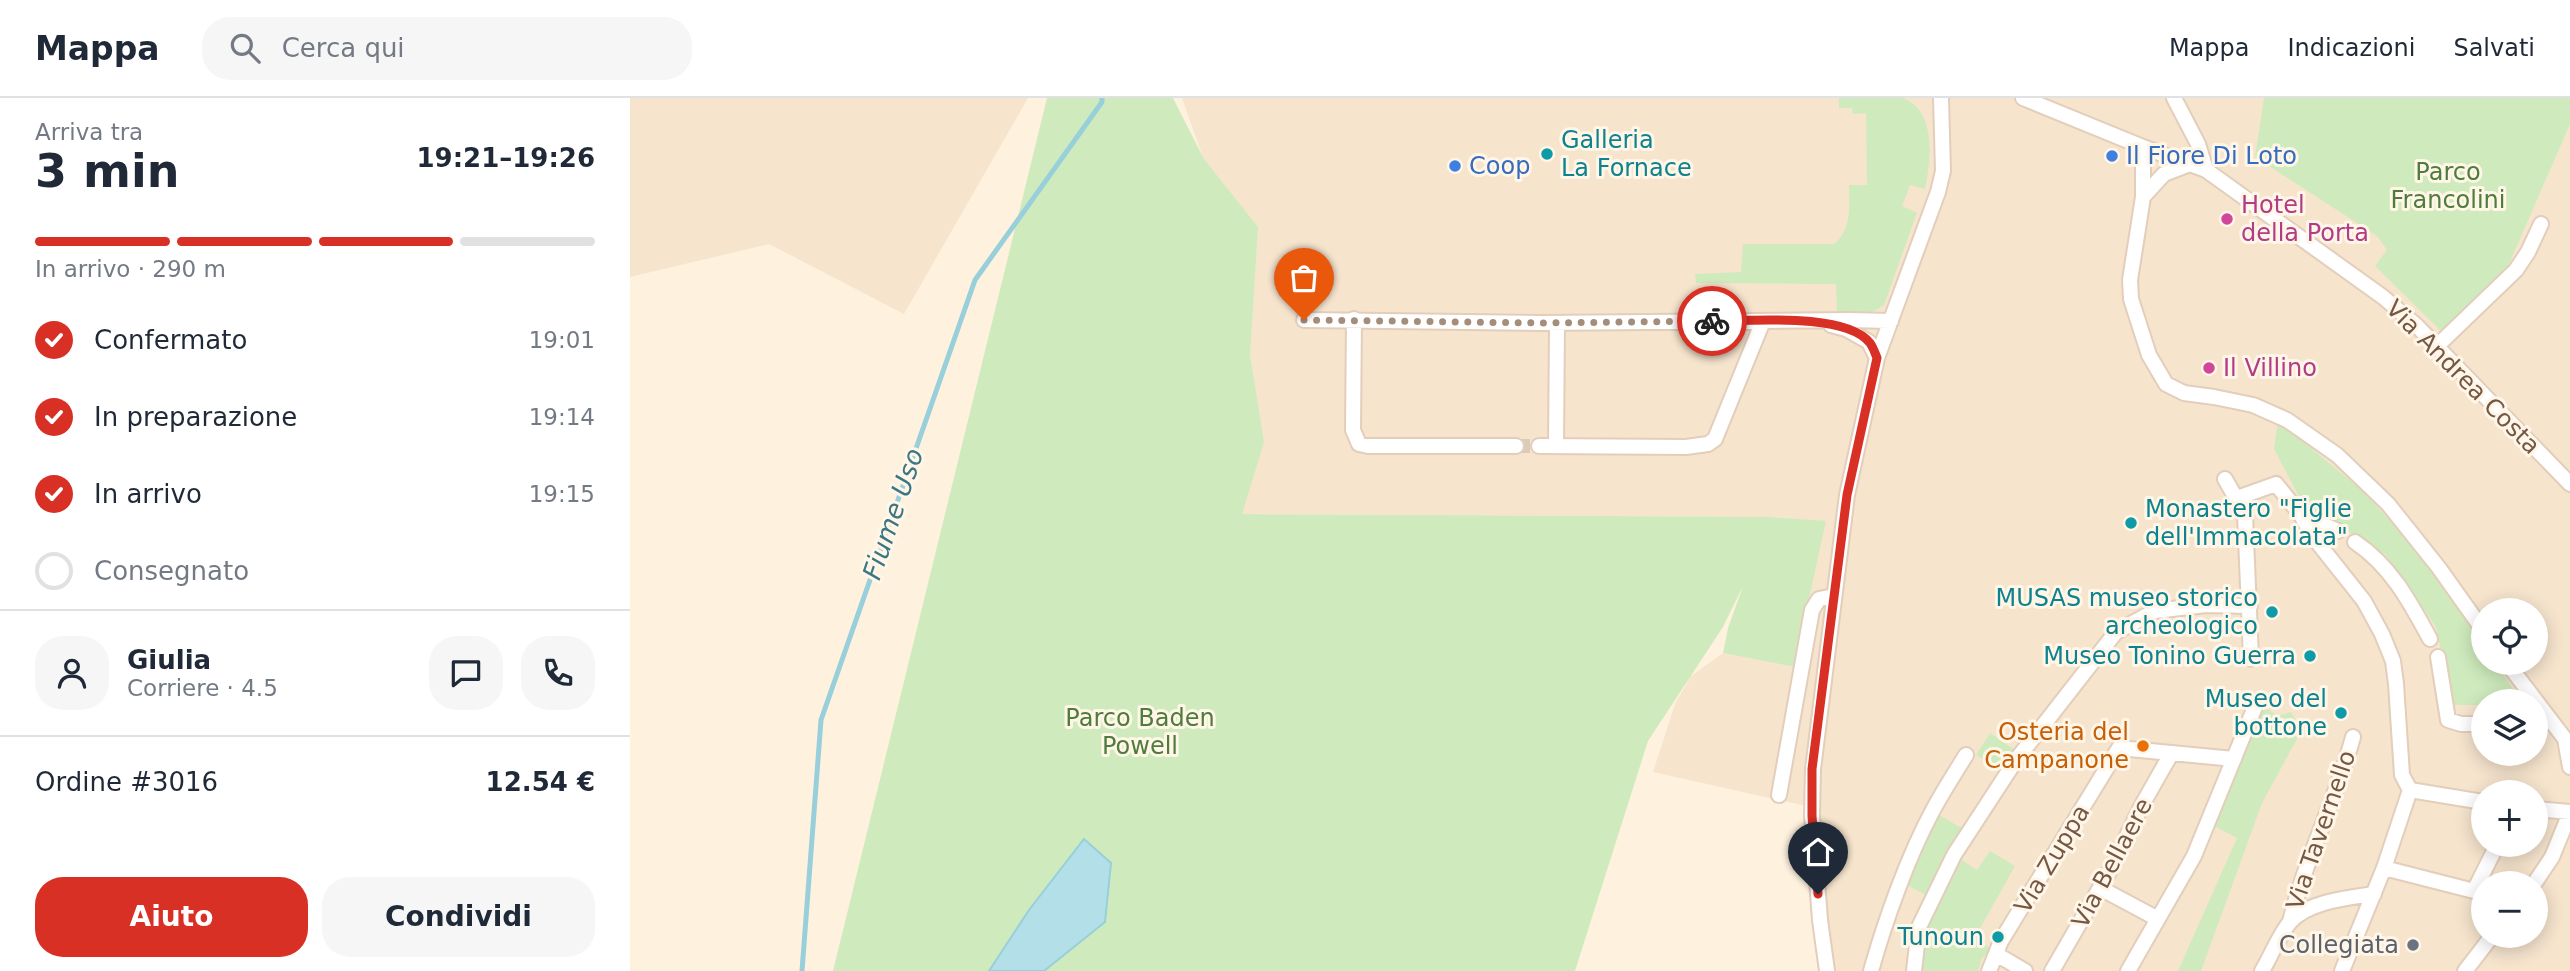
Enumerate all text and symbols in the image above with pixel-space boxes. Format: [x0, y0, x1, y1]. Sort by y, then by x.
search box [202, 17, 692, 80]
text: Mappa [35, 29, 160, 68]
icon: search [226, 29, 264, 67]
text: Cerca qui [282, 33, 405, 63]
text: Mappa [2169, 34, 2249, 62]
text: Indicazioni [2287, 34, 2415, 62]
text: Salvati [2453, 34, 2535, 62]
text: Arriva tra [35, 119, 143, 145]
place label: Galleria La Fornace [1561, 126, 1692, 182]
place label: Il Fiore Di Loto [2126, 142, 2297, 170]
text: 19:21–19:26 [416, 143, 595, 173]
text: 3 min [35, 144, 179, 198]
marker: Galleria La Fornace [1539, 146, 1555, 162]
marker: Il Fiore Di Loto [2104, 148, 2120, 164]
place label: Coop [1469, 152, 1530, 180]
marker: Coop [1447, 158, 1463, 174]
park label: Parco Francolini [2391, 158, 2505, 214]
place label: Hotel della Porta [2241, 191, 2369, 247]
marker: Hotel della Porta [2219, 211, 2235, 227]
pin [1274, 248, 1334, 320]
text: In arrivo · 290 m [35, 256, 226, 282]
icon: bag [1285, 259, 1323, 297]
courier [1677, 286, 1747, 356]
street label: Via Andrea Costa [2380, 294, 2546, 460]
icon: bike [1693, 302, 1731, 340]
icon: check [35, 321, 73, 359]
text: Confermato [94, 325, 247, 355]
text: 19:01 [529, 327, 595, 353]
place label: Il Villino [2223, 354, 2317, 382]
marker: Il Villino [2201, 360, 2217, 376]
icon: check [35, 398, 73, 436]
text: In preparazione [94, 402, 297, 432]
text: 19:14 [529, 404, 595, 430]
water label: Fiume Uso [857, 444, 929, 584]
icon: check [35, 475, 73, 513]
text: In arrivo [94, 479, 202, 509]
text: 19:15 [529, 481, 595, 507]
place label: Monastero "Figlie dell'Immacolata" [2145, 495, 2352, 551]
marker: Monastero "Figlie dell'Immacolata" [2123, 515, 2139, 531]
text: Consegnato [94, 556, 249, 586]
place label: MUSAS museo storico archeologico [1996, 584, 2258, 640]
map controls [2471, 598, 2548, 948]
button: locate [2471, 598, 2548, 675]
marker: MUSAS museo storico archeologico [2264, 604, 2280, 620]
button: person [35, 636, 109, 710]
button: chat [429, 636, 503, 710]
button: phone [521, 636, 595, 710]
place label: Museo Tonino Guerra [2043, 642, 2296, 670]
text: Giulia [127, 645, 211, 675]
marker: Museo Tonino Guerra [2302, 648, 2318, 664]
text: Corriere · 4.5 [127, 675, 278, 701]
place label: Museo del bottone [2205, 685, 2327, 741]
button: layers [2471, 689, 2548, 766]
park label: Parco Baden Powell [1065, 704, 1215, 760]
marker: Museo del bottone [2333, 705, 2349, 721]
place label: Osteria del Campanone [1984, 718, 2129, 774]
marker: Osteria del Campanone [2135, 738, 2151, 754]
street label: Via Tavernello [2281, 747, 2361, 913]
text: Ordine #3016 [35, 767, 218, 797]
text: 12.54 € [486, 767, 595, 797]
button: + [2471, 780, 2548, 857]
street label: Via Bellaere [2066, 793, 2158, 933]
street label: Via Zuppa [2009, 800, 2095, 918]
pin [1788, 822, 1848, 894]
icon: home [1799, 833, 1837, 871]
button: − [2471, 871, 2548, 948]
button: Aiuto [35, 877, 308, 957]
button: Condividi [322, 877, 595, 957]
place label: Tunoun [1896, 923, 1984, 951]
marker: Tunoun [1990, 929, 2006, 945]
place label: Collegiata [2279, 931, 2399, 959]
marker: Collegiata [2405, 937, 2421, 953]

